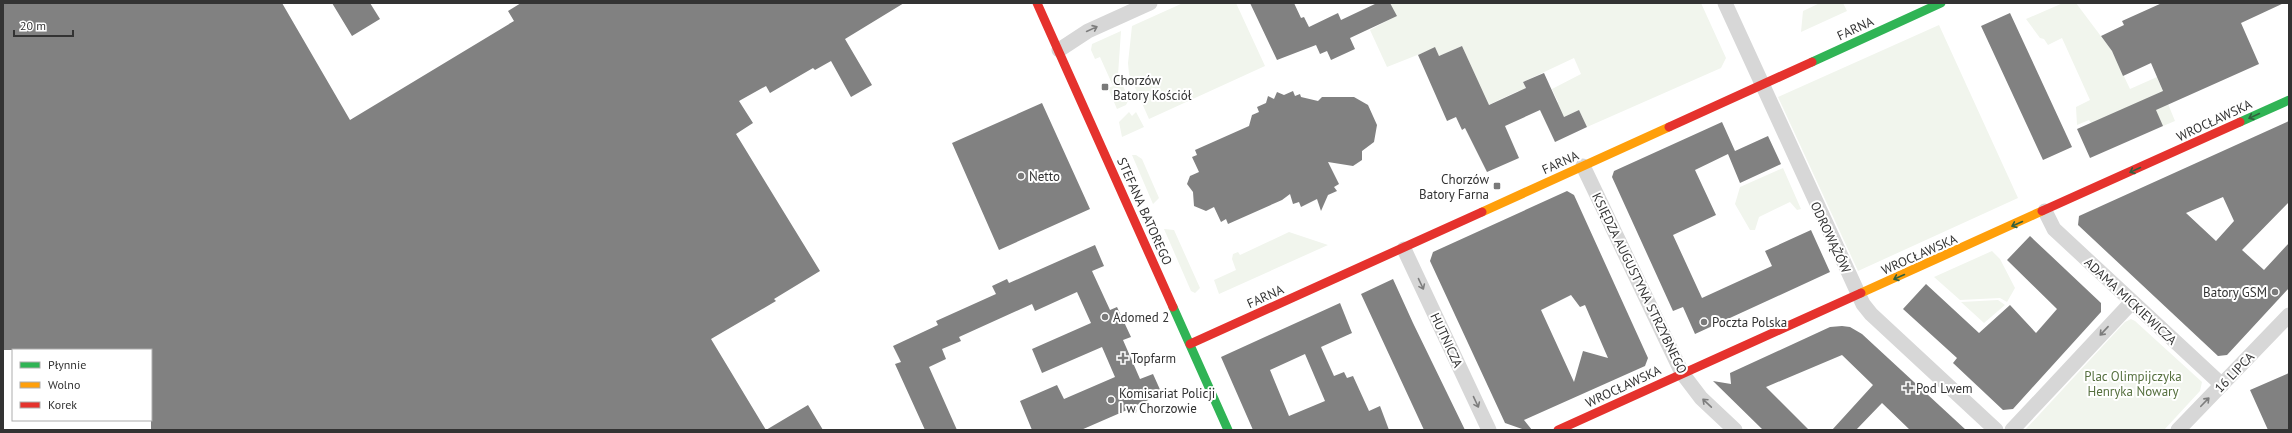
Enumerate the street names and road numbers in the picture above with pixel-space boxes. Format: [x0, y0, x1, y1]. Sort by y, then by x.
street label: FARNA [1834, 12, 1877, 44]
street label: WROCŁAWSKA [2174, 95, 2255, 145]
street label: FARNA [1539, 147, 1582, 178]
street label: STEFANA BATOREGO [1113, 155, 1176, 268]
street label: KSIĘDZA AUGUSTYNA STRZYBNEGO [1588, 190, 1691, 377]
street label: ODROWĄŻÓW [1807, 199, 1855, 276]
street label: WROCŁAWSKA [1879, 230, 1960, 279]
street label: ADAMA MICKIEWICZA [2081, 254, 2181, 349]
street label: FARNA [1244, 281, 1287, 312]
street label: HUTNICZA [1426, 310, 1467, 371]
street label: 16 LIPCA [2211, 348, 2258, 396]
street label: WROCŁAWSKA [1583, 361, 1664, 411]

